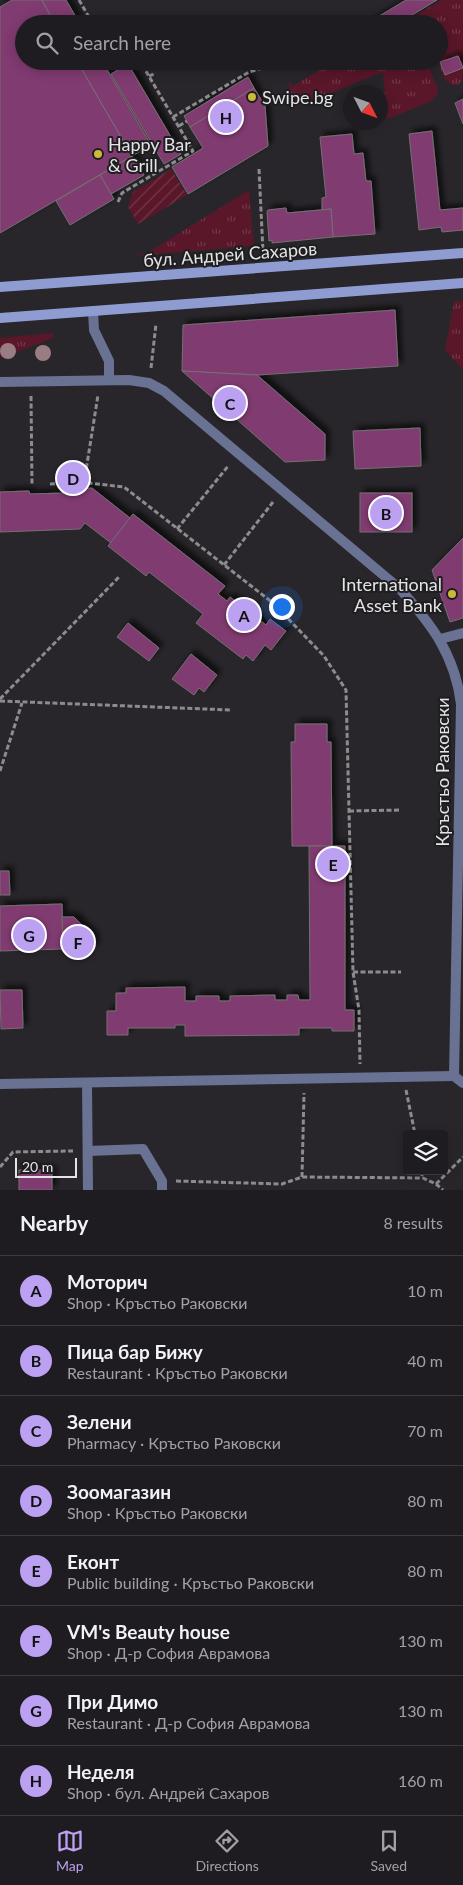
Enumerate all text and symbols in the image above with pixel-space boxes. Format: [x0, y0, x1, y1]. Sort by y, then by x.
search box [15, 15, 448, 70]
icon: search [33, 29, 61, 57]
text: Search here [73, 31, 171, 54]
north arrow [343, 85, 388, 130]
place label: Swipe.bg [262, 86, 333, 108]
marker: Swipe.bg [246, 91, 258, 103]
pin: H [210, 98, 242, 136]
place label: Happy Bar & Grill [108, 133, 191, 176]
marker: Happy Bar & Grill [92, 148, 104, 160]
street label: бул. Андрей Сахаров [142, 237, 318, 271]
pin: C [214, 384, 246, 422]
pin: D [57, 459, 89, 497]
pin: B [370, 494, 402, 532]
place label: International Asset Bank [341, 573, 443, 616]
marker: International Asset Bank [446, 588, 458, 600]
your location [269, 594, 295, 620]
pin: A [228, 596, 260, 634]
street label: Кръстьо Раковски [431, 697, 453, 847]
pin: E [317, 845, 349, 883]
pin: G [13, 916, 45, 954]
pin: F [62, 923, 94, 961]
map controls [403, 1130, 448, 1175]
button: layers [403, 1130, 448, 1175]
scale bar [15, 1155, 78, 1178]
text: 20 m [22, 1158, 53, 1175]
text: Nearby [20, 1210, 88, 1235]
text: 8 results [383, 1213, 443, 1232]
text: Моторич [67, 1270, 148, 1293]
text: A [30, 1281, 42, 1300]
text: 10 m [407, 1281, 443, 1300]
text: Shop · Кръстьо Раковски [67, 1293, 248, 1312]
text: Пица бар Бижу [67, 1340, 203, 1363]
text: B [31, 1351, 41, 1370]
text: 40 m [407, 1351, 443, 1370]
text: Restaurant · Кръстьо Раковски [67, 1363, 288, 1382]
text: Зелени [67, 1410, 131, 1433]
text: C [31, 1421, 41, 1440]
text: 70 m [407, 1421, 443, 1440]
text: Pharmacy · Кръстьо Раковски [67, 1433, 281, 1452]
text: Зоомагазин [67, 1480, 171, 1503]
text: D [30, 1491, 42, 1510]
text: 80 m [407, 1491, 443, 1510]
text: Shop · Кръстьо Раковски [67, 1503, 248, 1522]
text: Еконт [67, 1550, 119, 1573]
text: E [31, 1561, 41, 1580]
text: 80 m [407, 1561, 443, 1580]
text: Public building · Кръстьо Раковски [67, 1573, 314, 1592]
text: VM's Beauty house [67, 1620, 230, 1643]
text: F [31, 1631, 41, 1650]
text: 130 m [398, 1631, 443, 1650]
text: Shop · Д-р София Аврамова [67, 1643, 270, 1662]
text: При Димо [67, 1690, 158, 1713]
text: G [30, 1701, 42, 1720]
text: 130 m [398, 1701, 443, 1720]
text: Restaurant · Д-р София Аврамова [67, 1713, 310, 1732]
text: Неделя [67, 1760, 134, 1783]
text: H [30, 1771, 42, 1790]
text: 160 m [398, 1771, 443, 1790]
text: Shop · бул. Андрей Сахаров [67, 1783, 270, 1802]
tab: Map [56, 1827, 84, 1874]
tab: Directions [196, 1827, 259, 1874]
tab: Saved [371, 1827, 407, 1874]

